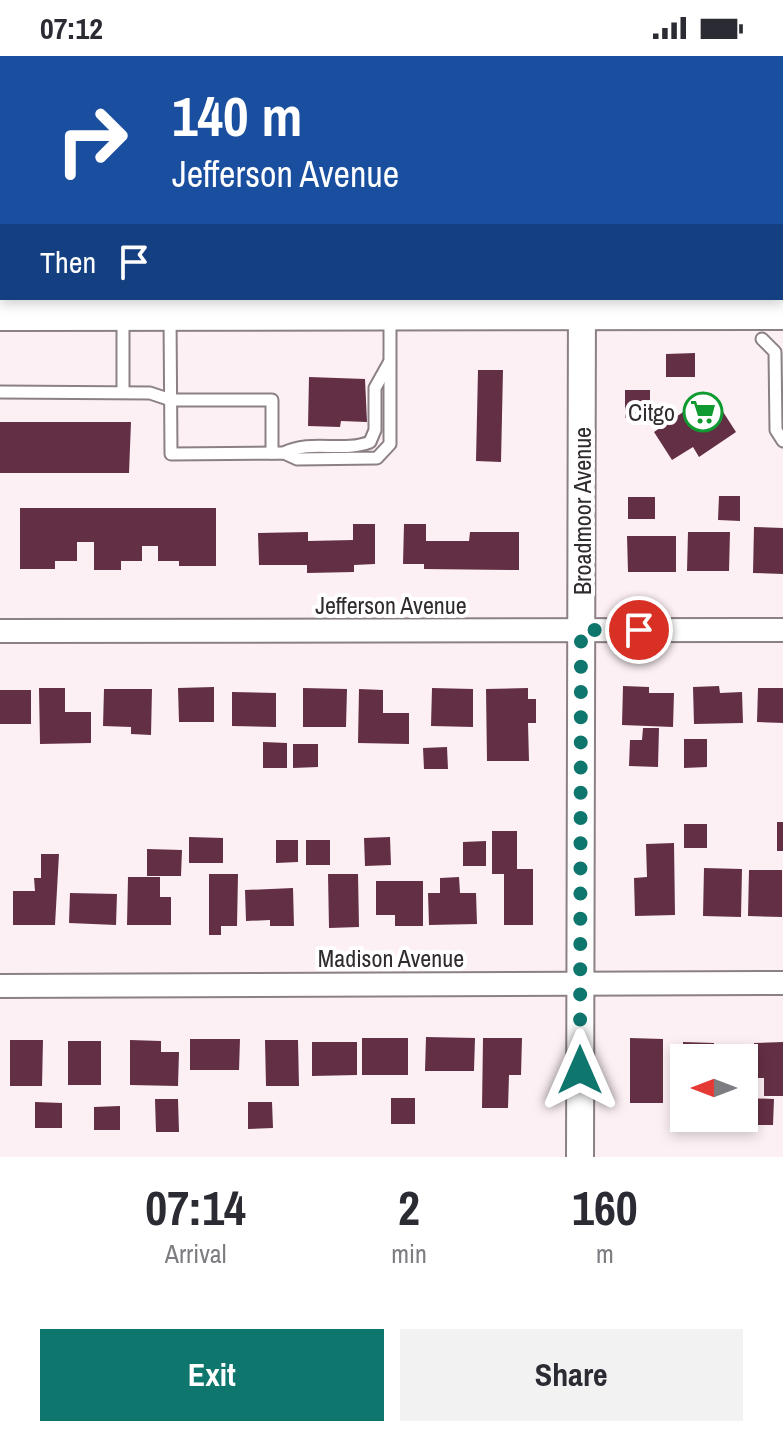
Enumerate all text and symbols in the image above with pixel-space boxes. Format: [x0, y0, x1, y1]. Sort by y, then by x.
text: 07:12 [40, 8, 103, 48]
text: 140 m [172, 78, 302, 153]
icon: right [40, 88, 144, 192]
text: Jefferson Avenue [172, 150, 399, 198]
icon: arrive [112, 240, 156, 284]
text: Then [40, 242, 96, 282]
supermarket icon: Citgo [682, 391, 724, 433]
place label: Citgo [628, 396, 675, 428]
street label: Broadmoor Avenue [566, 427, 598, 595]
street label: Jefferson Avenue [315, 589, 467, 621]
pin [605, 596, 673, 664]
icon: arrive [617, 608, 661, 652]
street label: Madison Avenue [318, 942, 464, 974]
position arrow [538, 1028, 622, 1112]
north arrow [670, 1044, 758, 1132]
map controls [670, 1044, 758, 1132]
text: 07:14 [145, 1175, 246, 1240]
text: 2 [398, 1175, 420, 1240]
text: 160 [572, 1175, 638, 1240]
text: Arrival [165, 1236, 226, 1271]
text: min [391, 1236, 427, 1271]
text: m [596, 1236, 614, 1271]
button: Exit [40, 1329, 384, 1421]
button: Share [400, 1329, 743, 1421]

